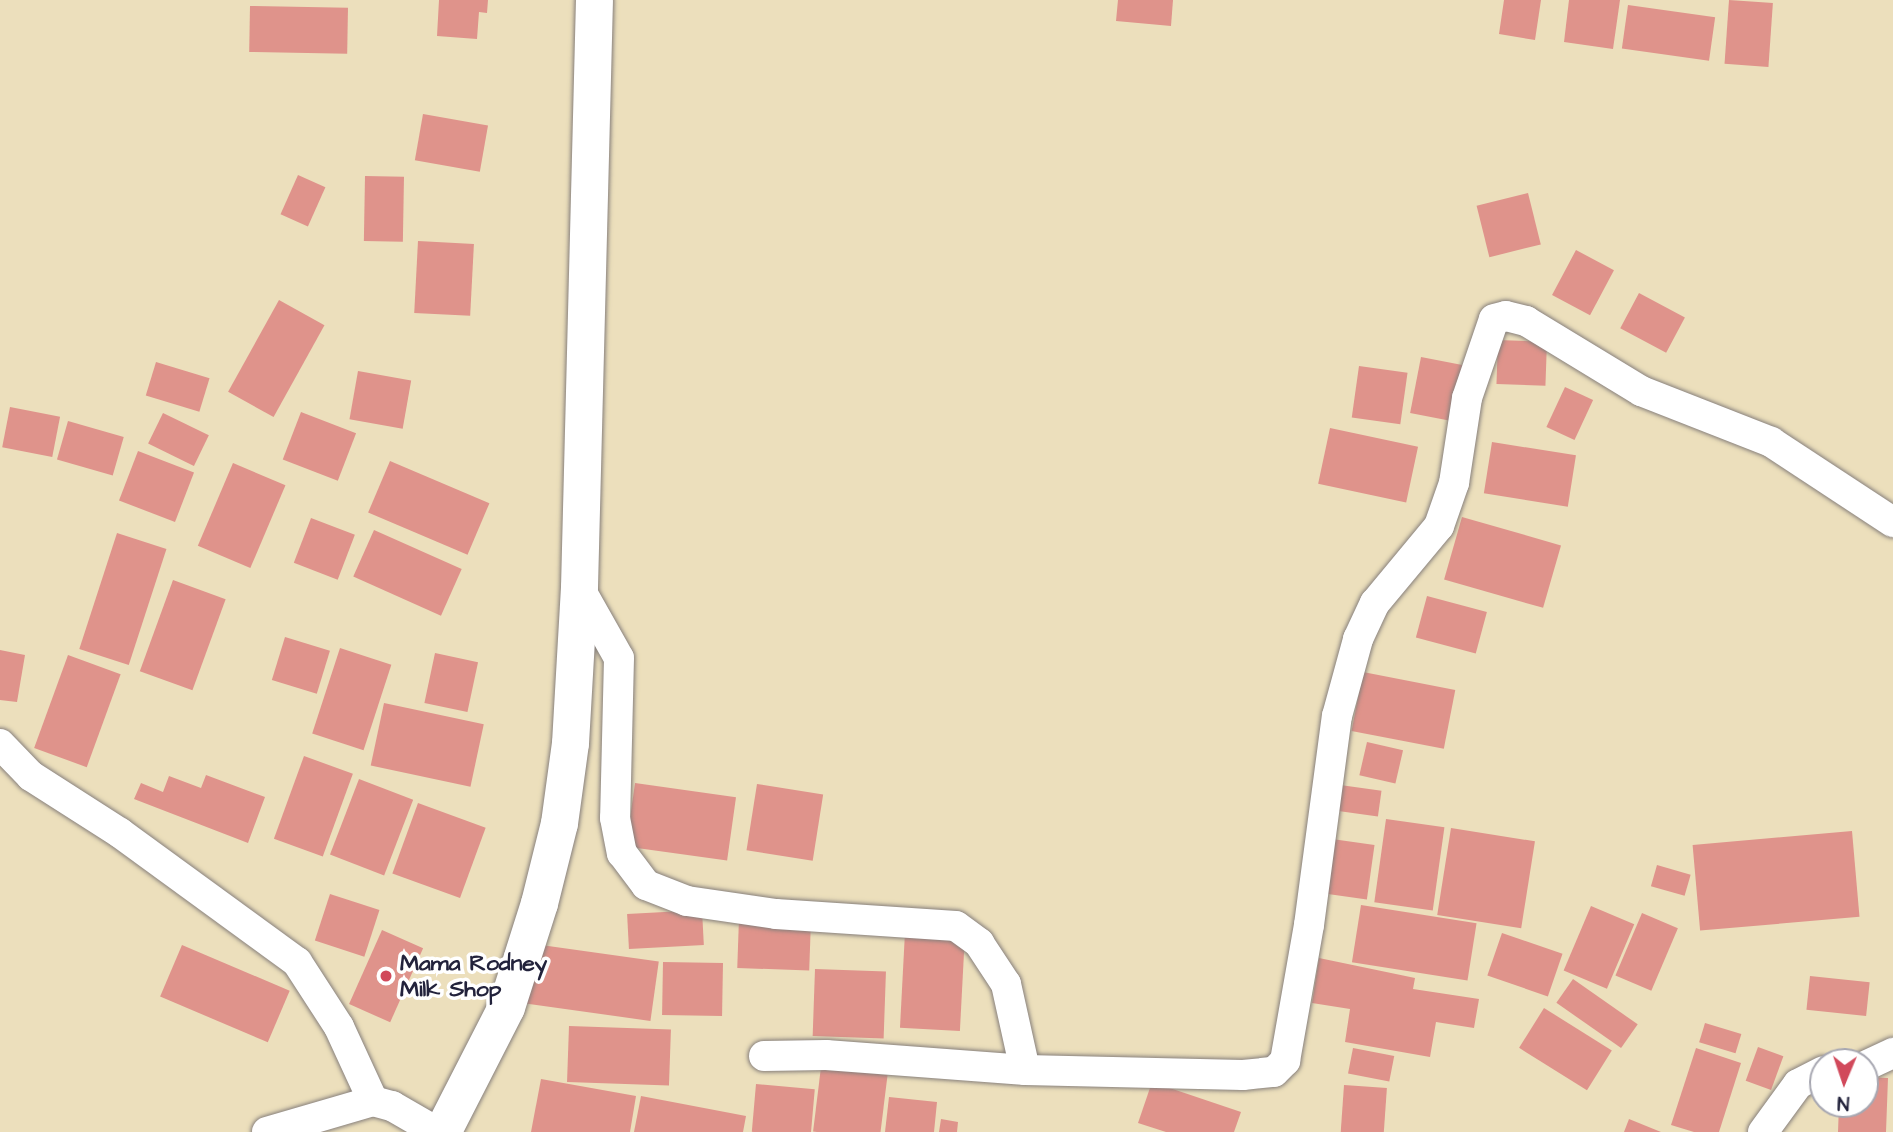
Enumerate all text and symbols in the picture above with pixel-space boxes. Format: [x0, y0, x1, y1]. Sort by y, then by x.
place label: Mama Rodney Milk Shop [400, 949, 547, 1003]
marker: Mama Rodney Milk Shop [378, 968, 394, 984]
north arrow [1809, 1048, 1879, 1118]
text: N [1837, 1089, 1850, 1116]

